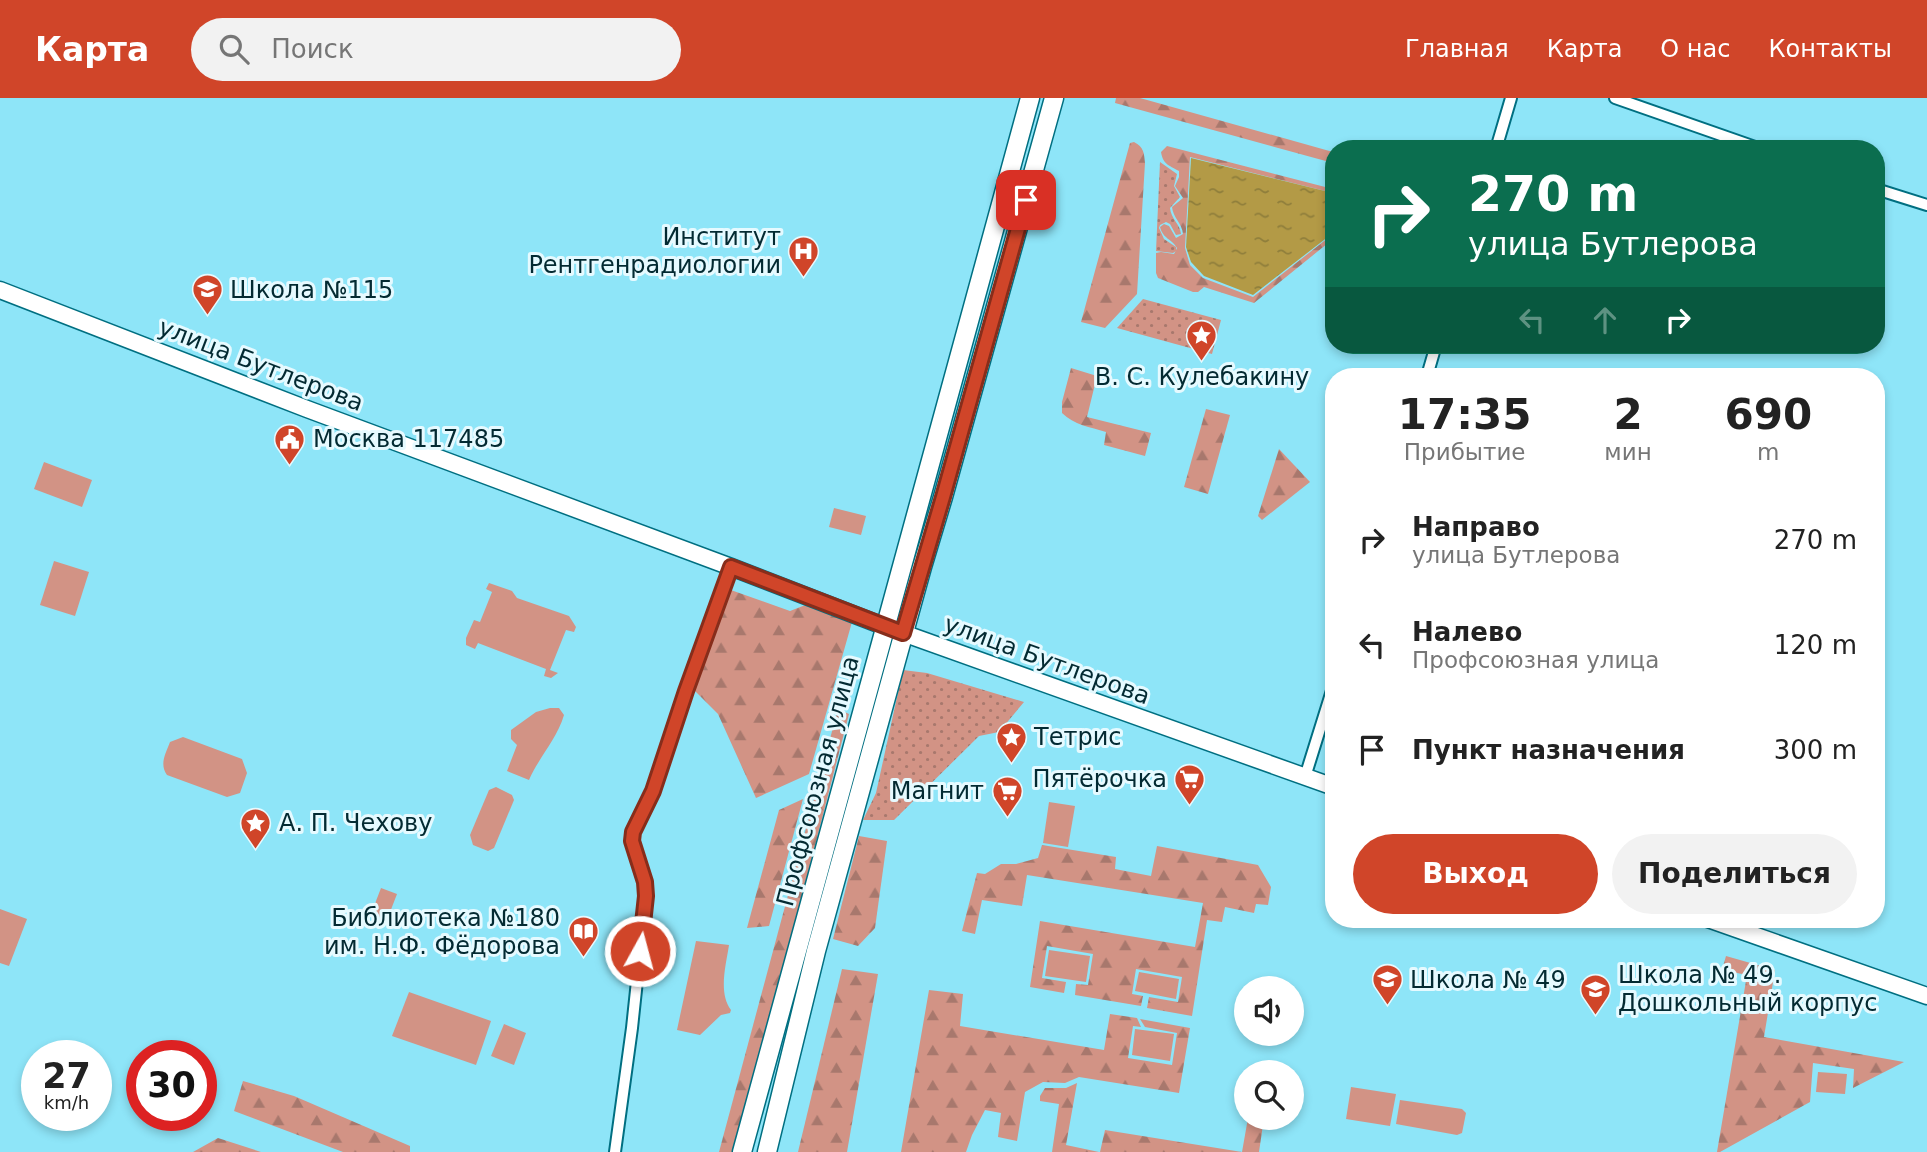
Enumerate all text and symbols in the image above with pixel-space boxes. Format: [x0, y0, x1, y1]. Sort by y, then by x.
search box [191, 18, 681, 81]
text: Карта [35, 30, 149, 69]
icon: search [215, 30, 253, 68]
text: Поиск [271, 34, 354, 64]
text: Главная [1405, 35, 1509, 63]
text: Карта [1547, 35, 1622, 63]
text: О нас [1660, 35, 1730, 63]
text: Контакты [1768, 35, 1892, 63]
text: 270 m [1468, 166, 1638, 223]
icon: right [1353, 168, 1444, 259]
pin [996, 170, 1056, 230]
icon: arrive [1007, 181, 1045, 219]
place label: Институт Рентгенрадиологии [528, 223, 781, 279]
text: улица Бутлерова [1468, 225, 1758, 263]
hospital icon: Институт Рентгенрадиологии [787, 234, 821, 278]
school or university icon: Школа №115 [190, 273, 224, 317]
place label: Школа №115 [230, 276, 393, 304]
icon: left [1513, 301, 1551, 339]
icon: ahead [1586, 301, 1624, 339]
icon: right [1659, 301, 1697, 339]
street label: улица Бутлерова [155, 313, 367, 417]
place icon: В. С. Кулебакину [1185, 318, 1219, 362]
place label: В. С. Кулебакину [1095, 363, 1309, 391]
text: 17:35 [1398, 390, 1532, 439]
text: 2 [1613, 390, 1643, 439]
text: 690 [1724, 390, 1812, 439]
public building icon: Москва 117485 [273, 422, 307, 466]
place label: Москва 117485 [313, 425, 504, 453]
text: Прибытие [1404, 439, 1526, 465]
text: мин [1604, 439, 1652, 465]
text: m [1757, 439, 1780, 465]
text: Направо [1412, 512, 1540, 542]
icon: right [1353, 521, 1391, 559]
text: 270 m [1774, 525, 1857, 555]
text: улица Бутлерова [1412, 542, 1620, 568]
street label: улица Бутлерова [940, 610, 1154, 710]
text: Налево [1412, 617, 1522, 647]
icon: left [1353, 626, 1391, 664]
text: 120 m [1774, 630, 1857, 660]
text: Профсоюзная улица [1412, 647, 1659, 673]
street label: Профсоюзная улица [771, 653, 865, 909]
place icon: Тетрис [994, 720, 1028, 764]
place label: Тетрис [1033, 723, 1121, 751]
icon: arrive [1353, 731, 1391, 769]
text: Пункт назначения [1412, 735, 1685, 765]
text: 300 m [1774, 735, 1857, 765]
supermarket icon: Пятёрочка [1173, 762, 1207, 806]
place label: Пятёрочка [1032, 765, 1167, 793]
supermarket icon: Магнит [990, 774, 1024, 818]
place label: Магнит [891, 777, 984, 805]
place icon: А. П. Чехову [239, 806, 273, 850]
place label: А. П. Чехову [279, 809, 432, 837]
button: Выход [1353, 834, 1598, 914]
button: Поделиться [1612, 834, 1857, 914]
place label: Библиотека №180 им. Н.Ф. Фёдорова [324, 904, 560, 960]
position arrow [603, 914, 677, 988]
library icon: Библиотека №180 им. Н.Ф. Фёдорова [566, 915, 600, 959]
place label: Школа № 49. Дошкольный корпус [1618, 961, 1877, 1017]
school or university icon: Школа № 49 [1370, 963, 1404, 1007]
place label: Школа № 49 [1410, 966, 1566, 994]
school or university icon: Школа № 49. Дошкольный корпус [1578, 972, 1612, 1016]
map controls [1234, 976, 1304, 1130]
button: sound [1234, 976, 1304, 1046]
speed limit sign: 30 [126, 1040, 217, 1131]
text: 27 [42, 1056, 91, 1096]
button: search [1234, 1060, 1304, 1130]
text: km/h [44, 1092, 89, 1113]

